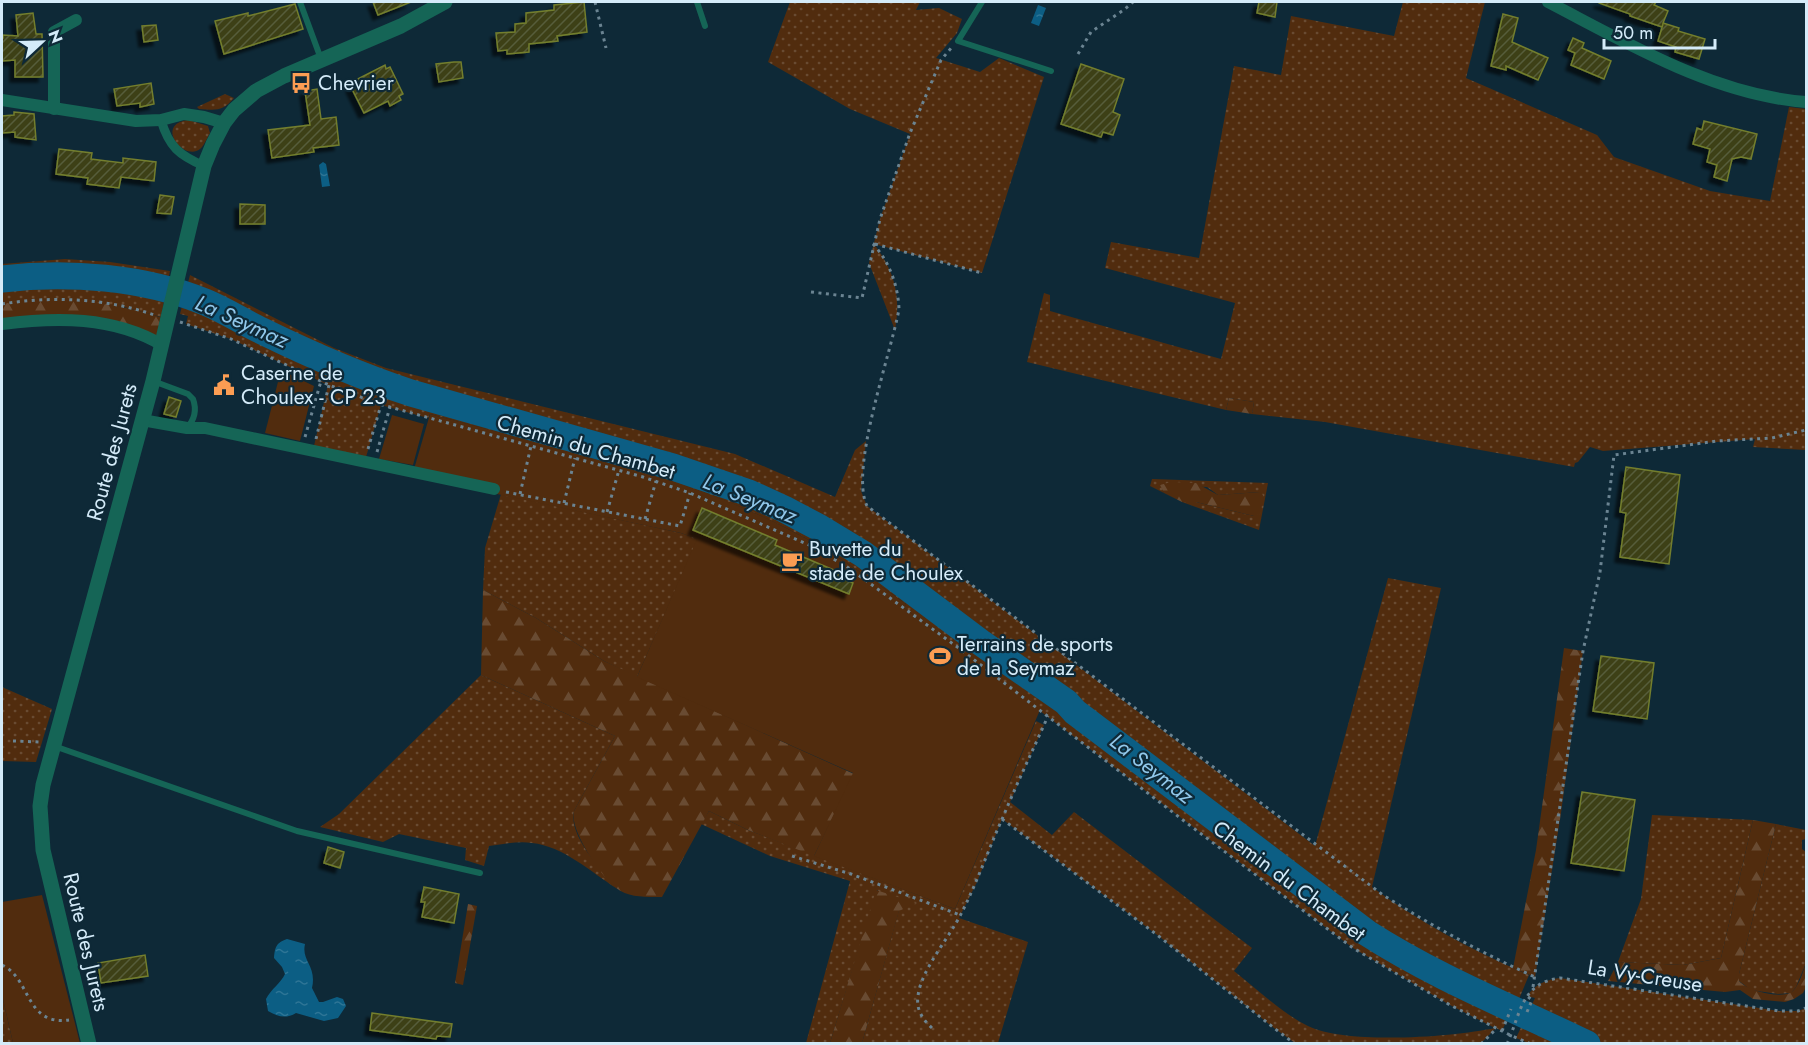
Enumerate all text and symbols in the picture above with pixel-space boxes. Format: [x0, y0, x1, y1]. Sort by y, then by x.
north arrow [12, 12, 72, 72]
scale bar [1604, 12, 1715, 50]
text: 50 m [1613, 20, 1653, 46]
text: N [42, 26, 68, 47]
place label: Chevrier [318, 68, 395, 98]
bus stop icon: Chevrier [289, 71, 313, 95]
water label: La Seymaz [190, 286, 295, 356]
place label: Caserne de Choulex - CP 23 [241, 358, 386, 412]
public building icon: Caserne de Choulex - CP 23 [212, 373, 236, 397]
street label: Route des Jurets [79, 380, 145, 524]
street label: Chemin du Chambet [493, 407, 679, 487]
water label: La Seymaz [698, 465, 803, 532]
place label: Buvette du stade de Choulex [809, 534, 963, 588]
cafe icon: Buvette du stade de Choulex [780, 549, 804, 573]
place label: Terrains de sports de la Seymaz [957, 629, 1113, 683]
sports icon: Terrains de sports de la Seymaz [928, 644, 952, 668]
water label: La Seymaz [1103, 725, 1202, 812]
street label: Chemin du Chambet [1206, 814, 1372, 948]
street label: Route des Jurets [55, 870, 117, 1014]
street label: La Vy-Creuse [1585, 952, 1705, 1000]

